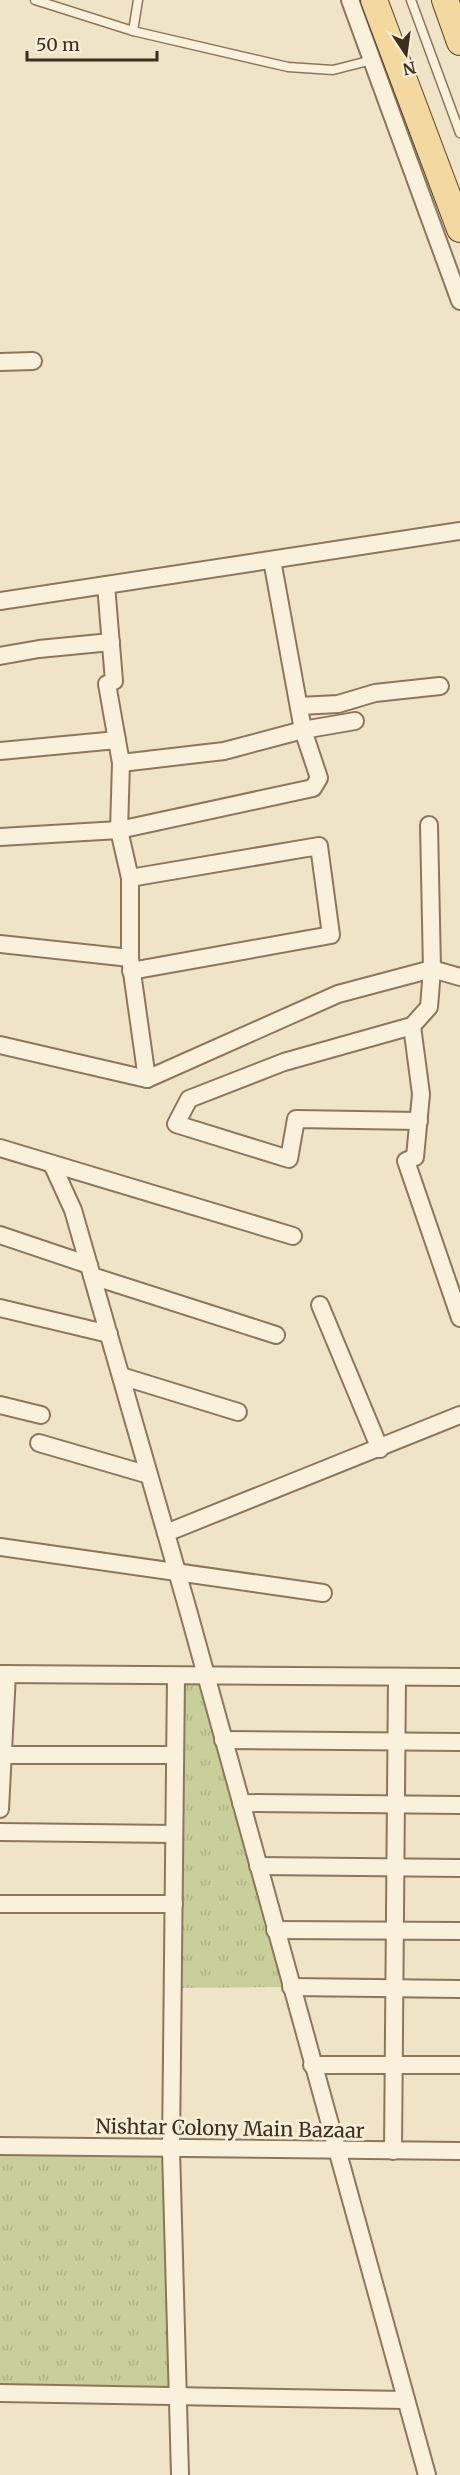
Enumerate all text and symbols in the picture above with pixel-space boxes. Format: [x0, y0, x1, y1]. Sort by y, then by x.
scale bar [27, 24, 158, 62]
north arrow [376, 24, 436, 84]
text: 50 m [36, 33, 80, 56]
text: N [401, 57, 418, 80]
street label: Nishtar Colony Main Bazaar [95, 2113, 365, 2143]

